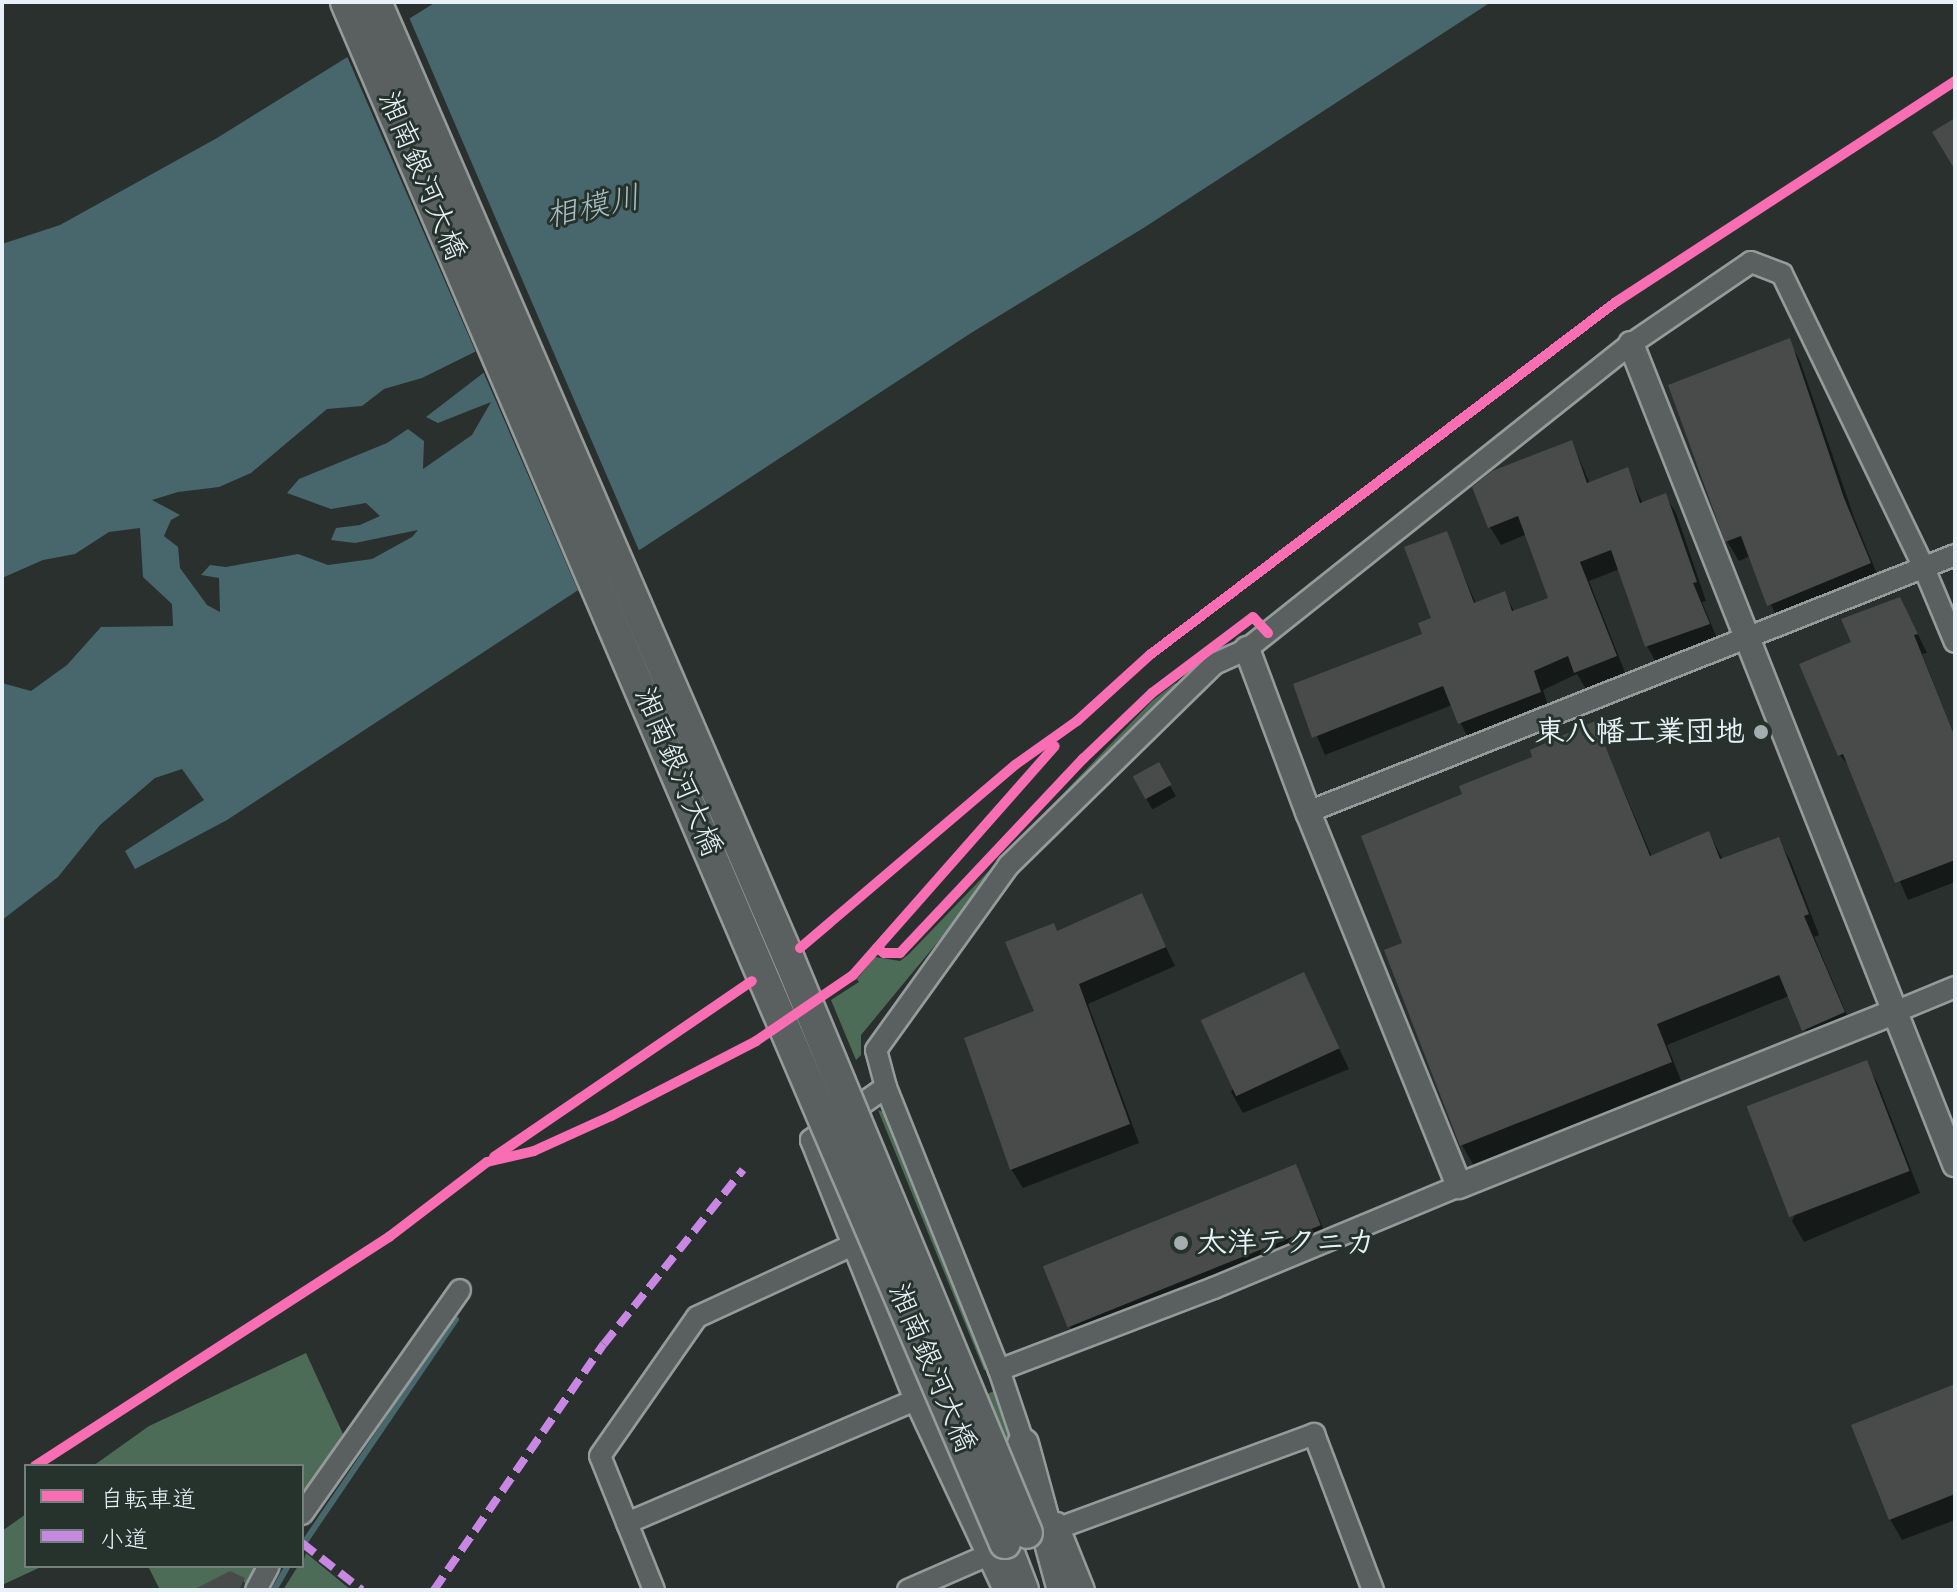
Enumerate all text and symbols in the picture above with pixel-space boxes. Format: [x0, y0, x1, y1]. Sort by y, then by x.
street label: 湘南銀河大橋 [370, 86, 474, 266]
water label: 相模川 [542, 178, 644, 236]
street label: 湘南銀河大橋 [626, 682, 730, 862]
place label: 東八幡工業団地 [1535, 714, 1745, 750]
marker: 東八幡工業団地 [1752, 723, 1770, 741]
place label: 太洋テクニカ [1197, 1225, 1377, 1261]
marker: 太洋テクニカ [1172, 1234, 1190, 1252]
street label: 湘南銀河大橋 [880, 1278, 984, 1458]
legend [24, 1464, 304, 1568]
text: 自転車道 [100, 1485, 196, 1513]
text: 小道 [100, 1525, 148, 1553]

